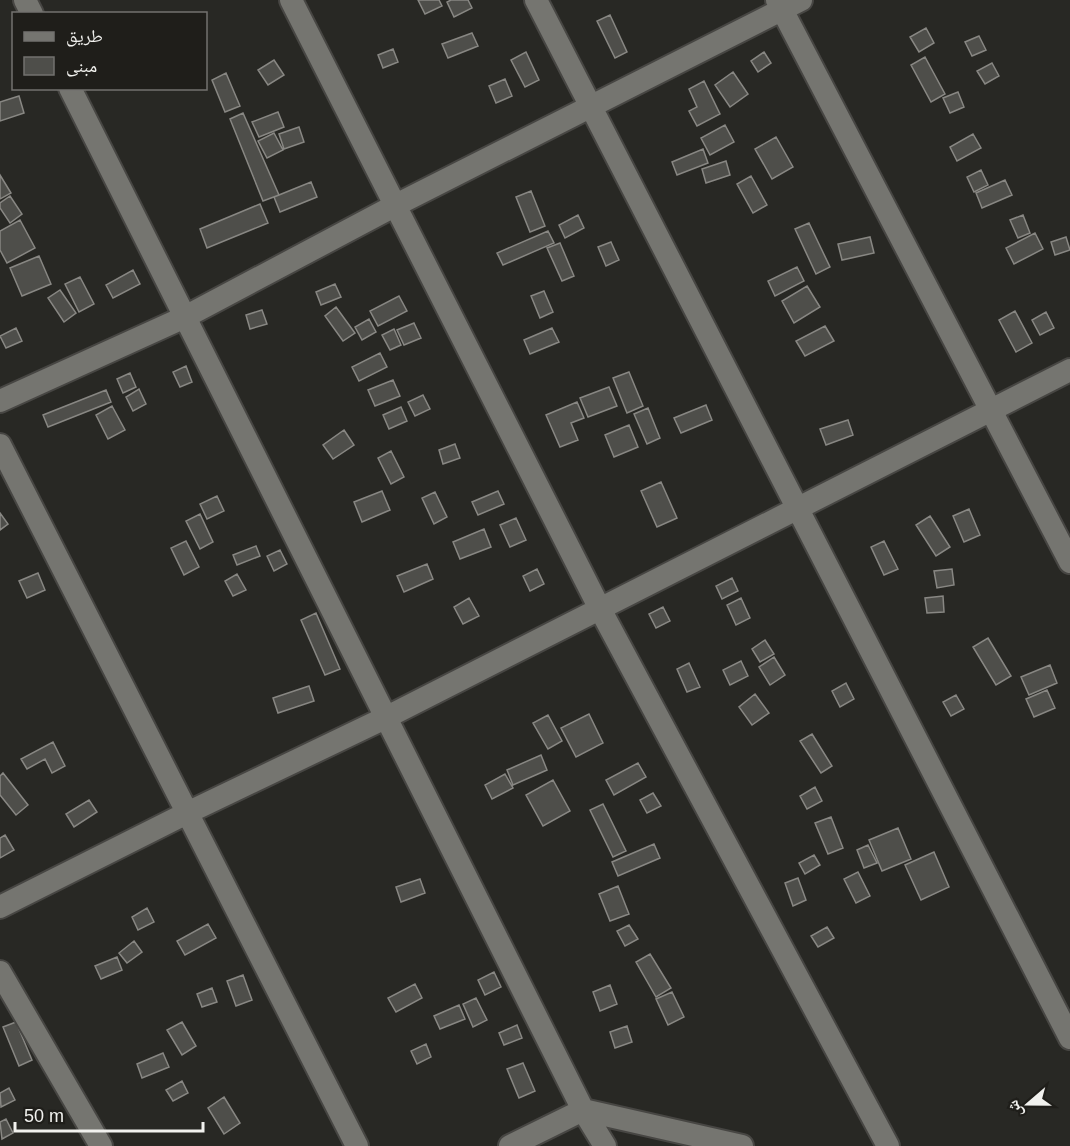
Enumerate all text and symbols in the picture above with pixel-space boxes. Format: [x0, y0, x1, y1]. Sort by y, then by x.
legend [12, 12, 207, 90]
text: طريق [66, 26, 103, 47]
text: مبنى [66, 56, 97, 77]
north arrow [998, 1074, 1058, 1134]
scale bar [15, 1095, 202, 1133]
text: ش [1003, 1098, 1026, 1120]
text: 50 m [24, 1106, 64, 1126]

